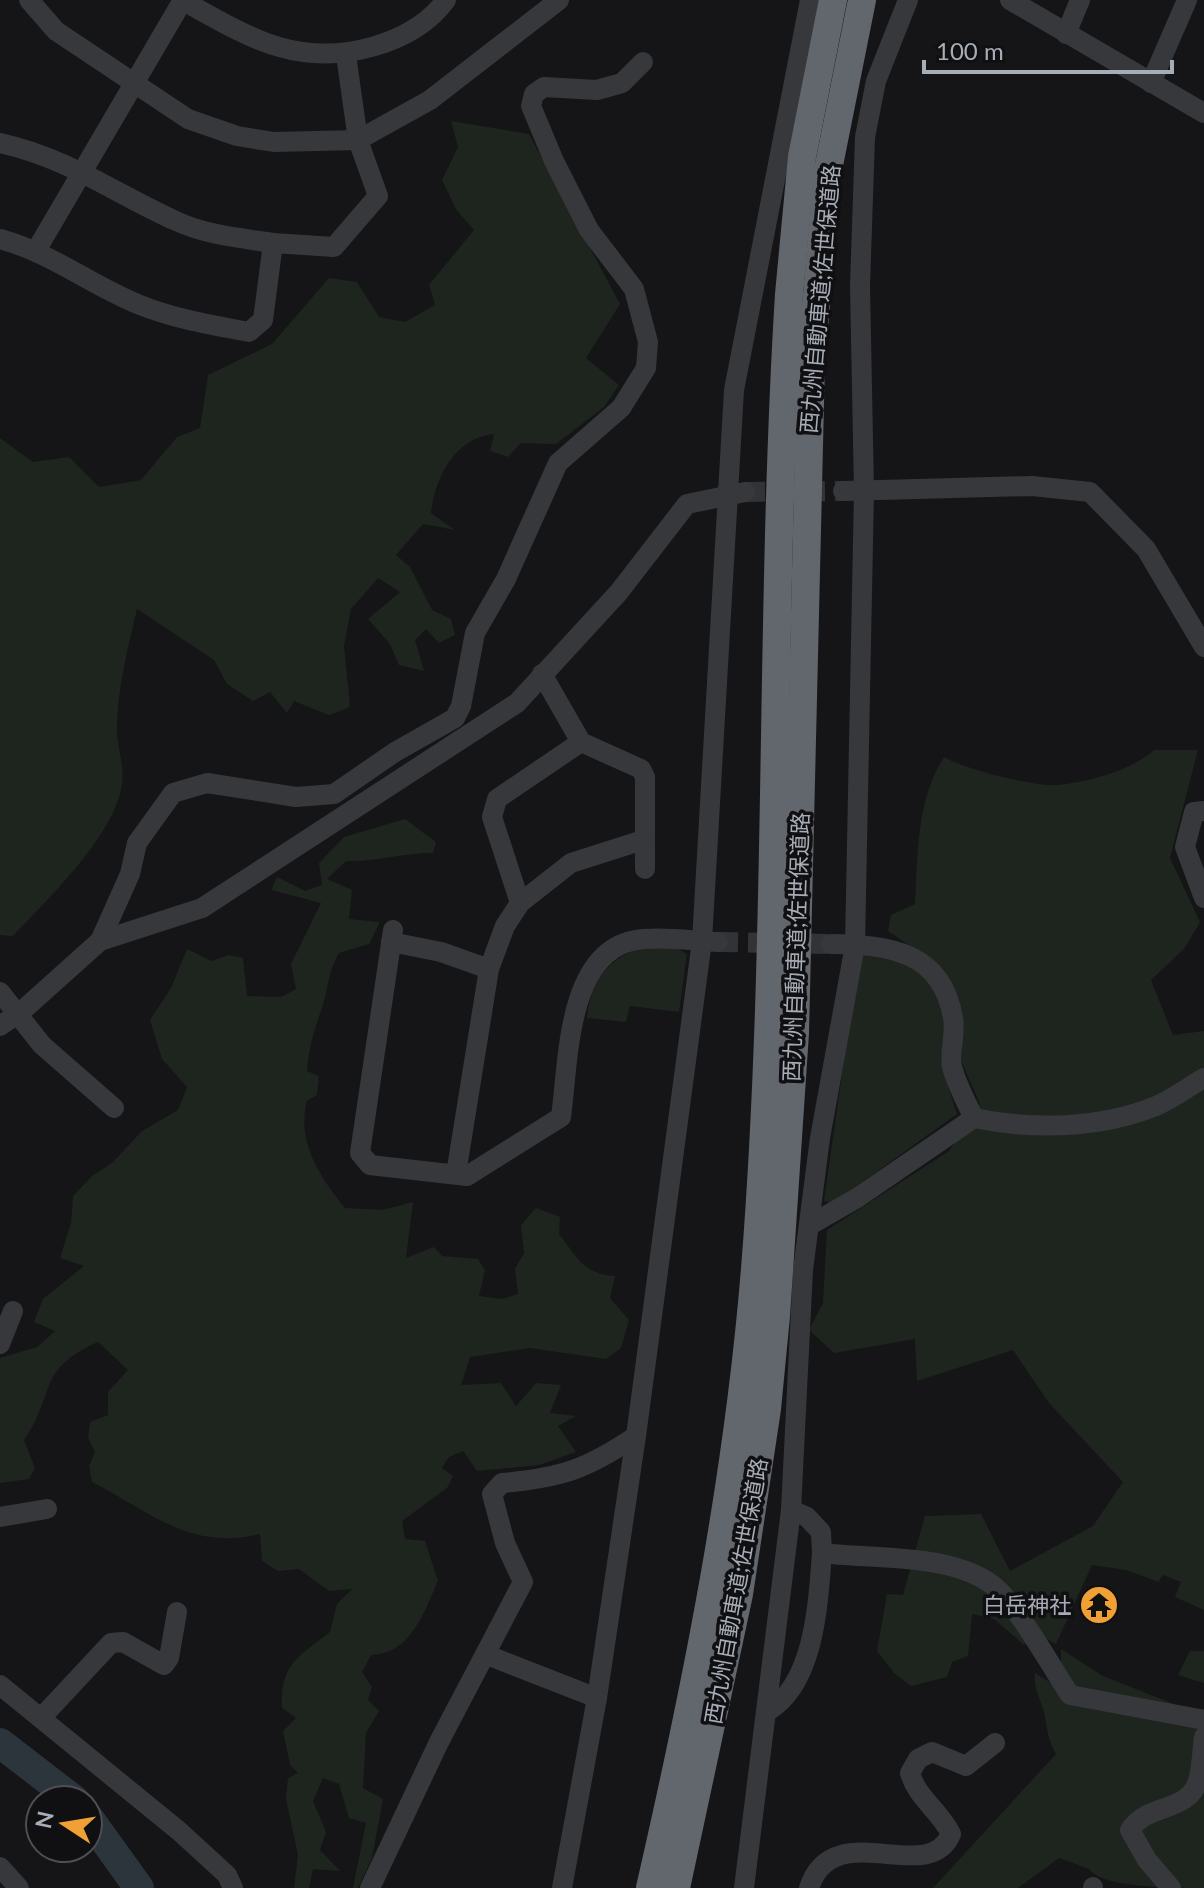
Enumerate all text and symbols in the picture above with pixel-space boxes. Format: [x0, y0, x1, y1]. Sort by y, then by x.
scale bar [924, 24, 1172, 74]
text: 100 m [936, 36, 1004, 65]
street label: 西九州自動車道;佐世保道路 [794, 163, 845, 435]
street label: 西九州自動車道;佐世保道路 [777, 812, 814, 1082]
street label: 西九州自動車道;佐世保道路 [699, 1456, 772, 1726]
temple icon: 白岳神社 [1078, 1584, 1120, 1626]
place label: 白岳神社 [983, 1591, 1071, 1618]
north arrow [24, 1784, 104, 1864]
text: N [29, 1809, 59, 1831]

